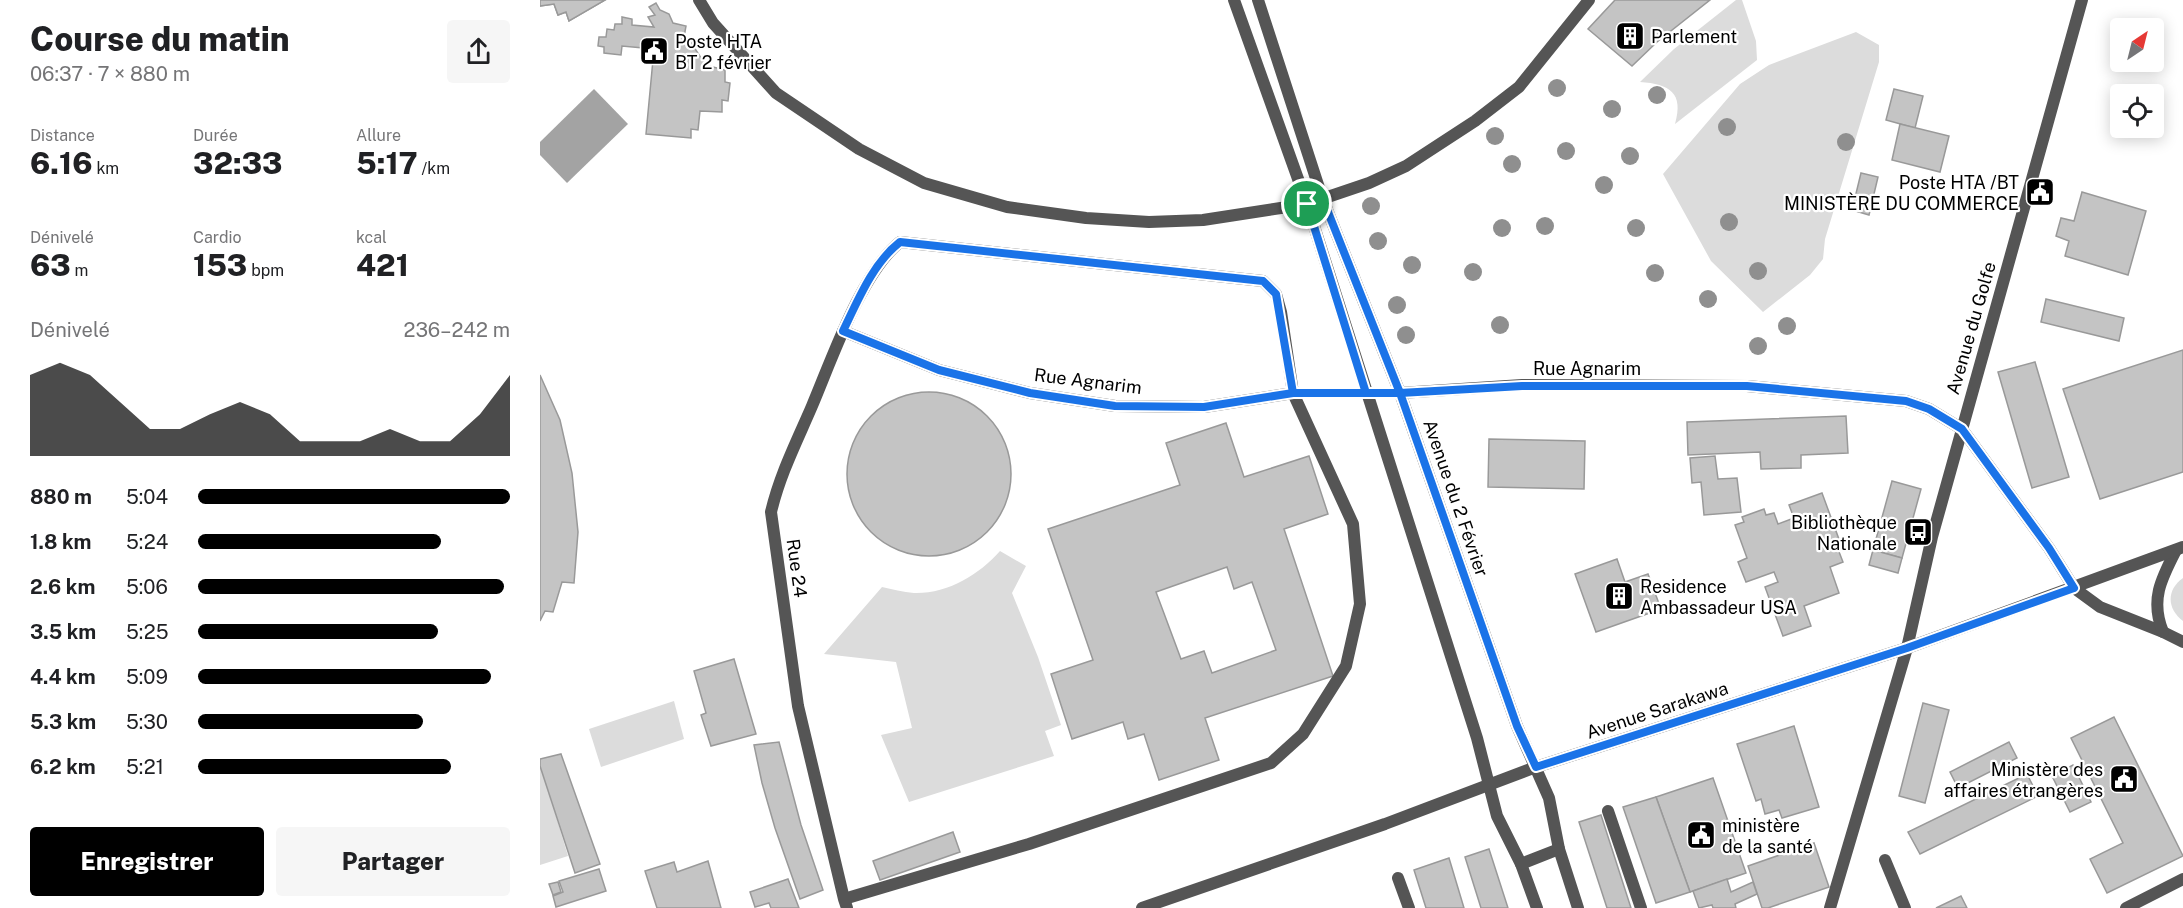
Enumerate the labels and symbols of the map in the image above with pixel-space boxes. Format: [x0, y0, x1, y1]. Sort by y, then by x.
north arrow [2110, 18, 2164, 72]
building icon: Parlement [1614, 20, 1646, 52]
place label: Parlement [1651, 26, 1737, 47]
place label: Poste HTA BT 2 février [675, 31, 772, 73]
public building icon: Poste HTA BT 2 février [638, 35, 670, 67]
place label: Poste HTA /BT MINISTÈRE DU COMMERCE [1784, 172, 2019, 214]
public building icon: Poste HTA /BT MINISTÈRE DU COMMERCE [2024, 176, 2056, 208]
pin [1281, 178, 1332, 229]
street label: Avenue du Golfe [1942, 259, 2000, 397]
street label: Rue Agnarim [1533, 358, 1641, 379]
street label: Rue Agnarim [1033, 364, 1143, 398]
street label: Avenue du 2 Février [1419, 417, 1493, 579]
place label: Bibliothèque Nationale [1791, 512, 1897, 554]
bus stop icon: Bibliothèque Nationale [1902, 516, 1934, 548]
street label: Rue 24 [782, 537, 812, 599]
place label: Residence Ambassadeur USA [1640, 576, 1797, 618]
building icon: Residence Ambassadeur USA [1603, 580, 1635, 612]
street label: Avenue Sarakawa [1583, 677, 1731, 743]
place label: Ministère des affaires étrangères [1944, 759, 2103, 801]
public building icon: Ministère des affaires étrangères [2108, 763, 2140, 795]
place label: ministère de la santé [1722, 815, 1813, 857]
public building icon: ministère de la santé [1685, 819, 1717, 851]

